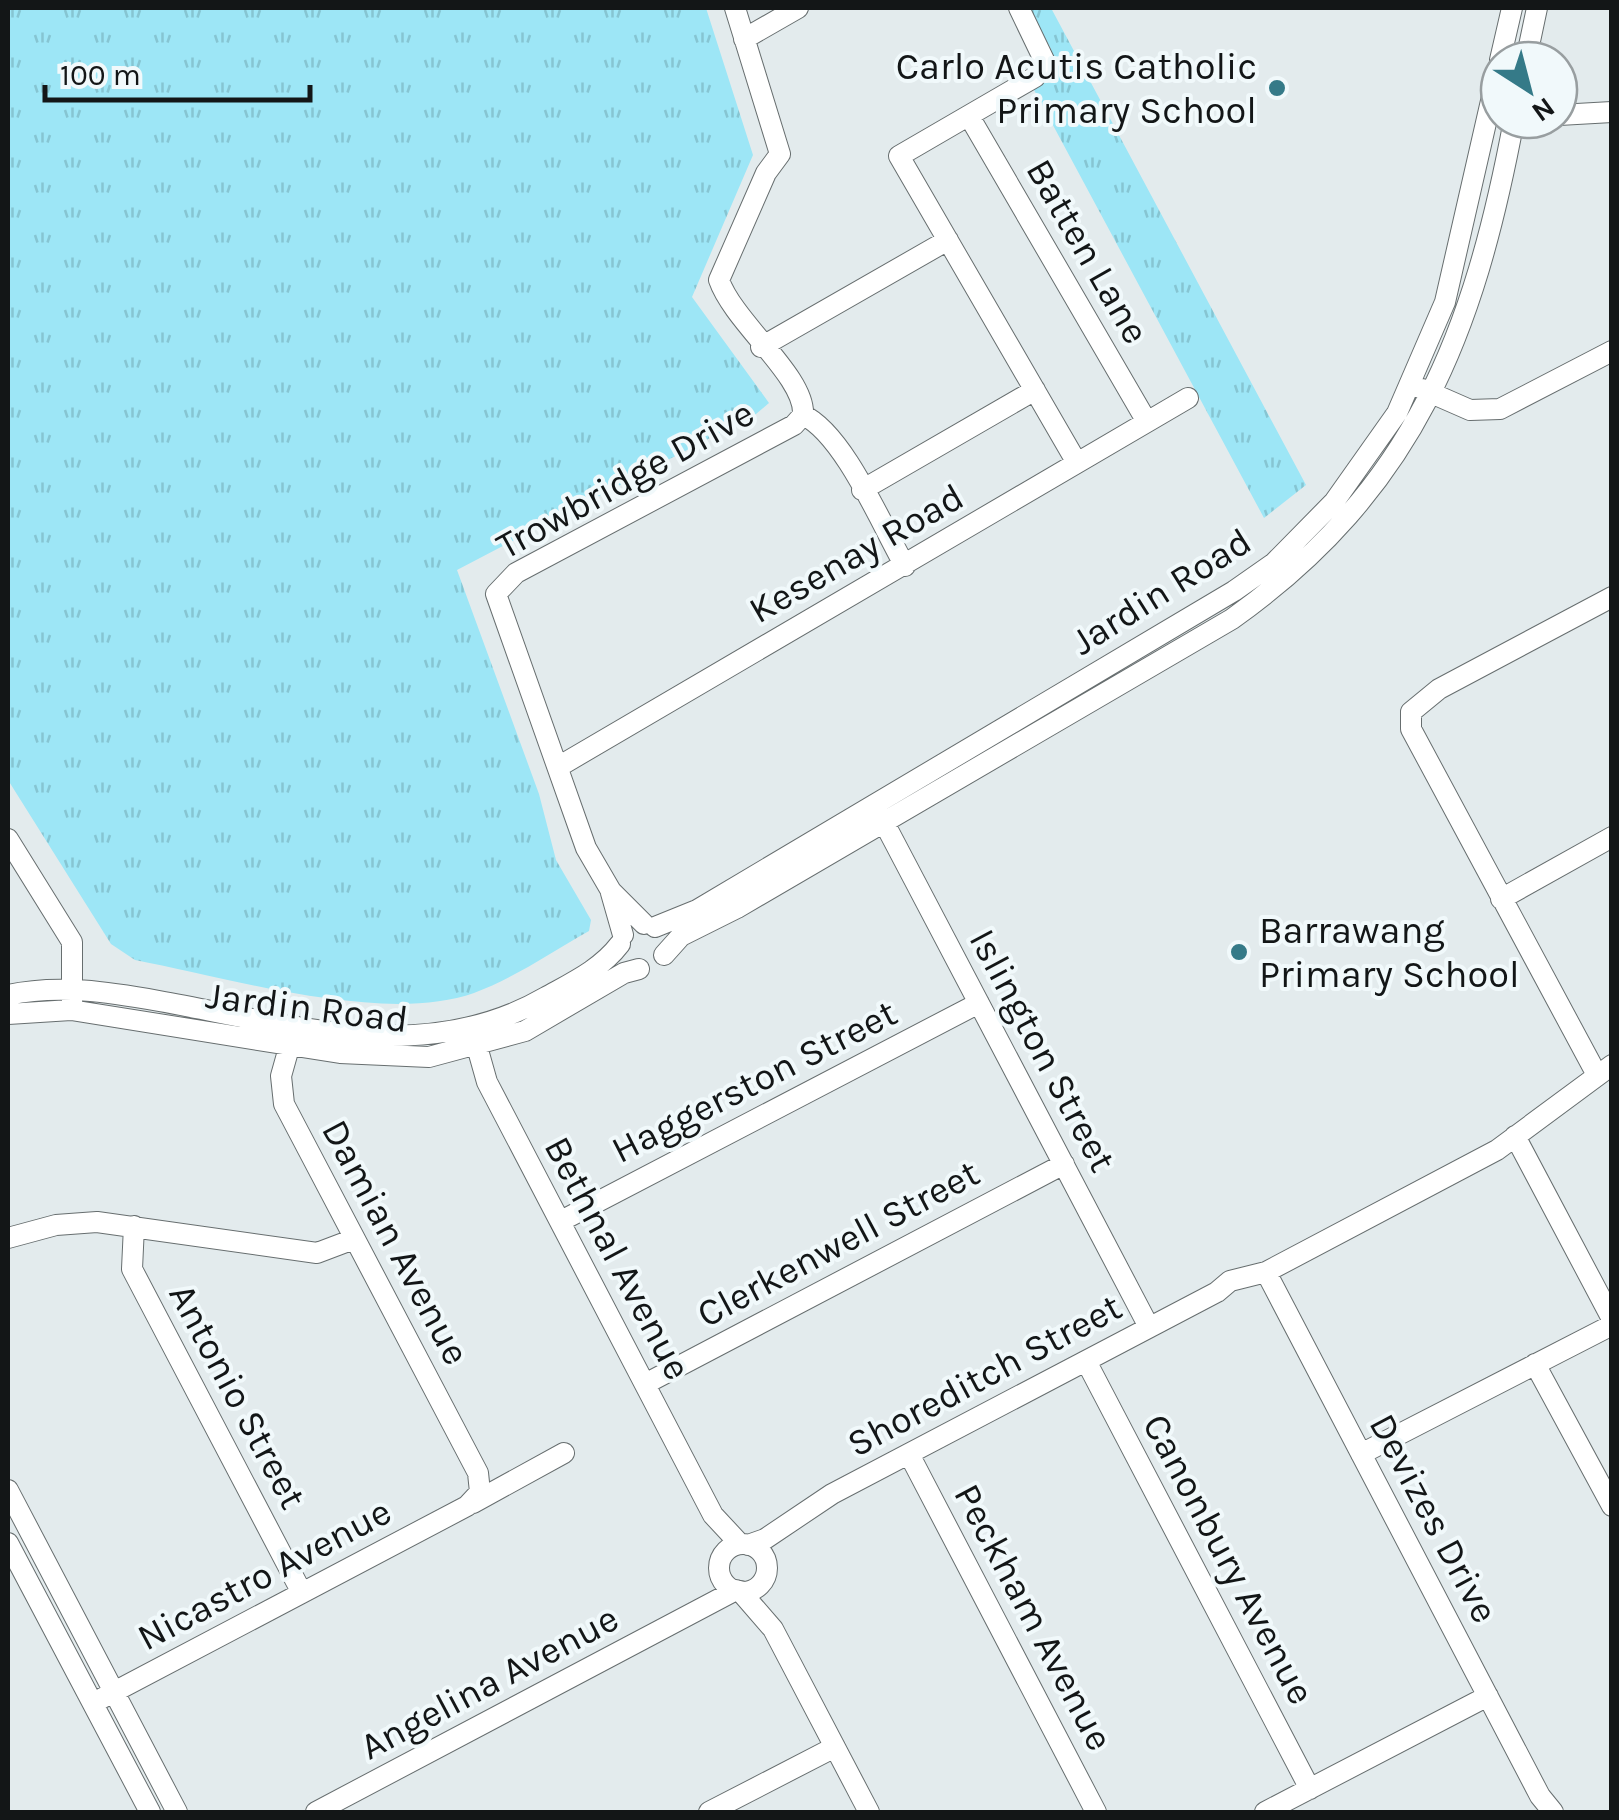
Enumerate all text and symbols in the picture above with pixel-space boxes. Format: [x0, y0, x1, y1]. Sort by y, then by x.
scale bar [45, 40, 310, 102]
north arrow [1479, 40, 1579, 140]
place label: Carlo Acutis Catholic Primary School [896, 44, 1257, 133]
text: 100 m [60, 57, 141, 93]
marker: Carlo Acutis Catholic Primary School [1266, 77, 1288, 99]
text: N [1526, 91, 1561, 129]
street label: Batten Lane [1017, 151, 1158, 352]
street label: Trowbridge Drive [489, 390, 762, 569]
street label: Kesenay Road [741, 474, 971, 633]
street label: Jardin Road [1063, 518, 1259, 664]
place label: Barrawang Primary School [1259, 908, 1520, 997]
street label: Islington Street [960, 921, 1125, 1179]
marker: Barrawang Primary School [1228, 941, 1250, 963]
street label: Jardin Road [203, 973, 411, 1042]
street label: Haggerston Street [604, 990, 904, 1173]
street label: Damian Avenue [312, 1112, 479, 1372]
street label: Bethnal Avenue [535, 1129, 701, 1388]
street label: Clerkenwell Street [690, 1150, 987, 1337]
street label: Antonio Street [159, 1276, 316, 1516]
street label: Shoreditch Street [839, 1284, 1129, 1467]
street label: Devizes Drive [1360, 1406, 1507, 1630]
street label: Canonbury Avenue [1133, 1407, 1324, 1712]
street label: Peckham Avenue [944, 1476, 1123, 1758]
street label: Nicastro Avenue [130, 1489, 399, 1660]
street label: Angelina Avenue [353, 1596, 626, 1769]

